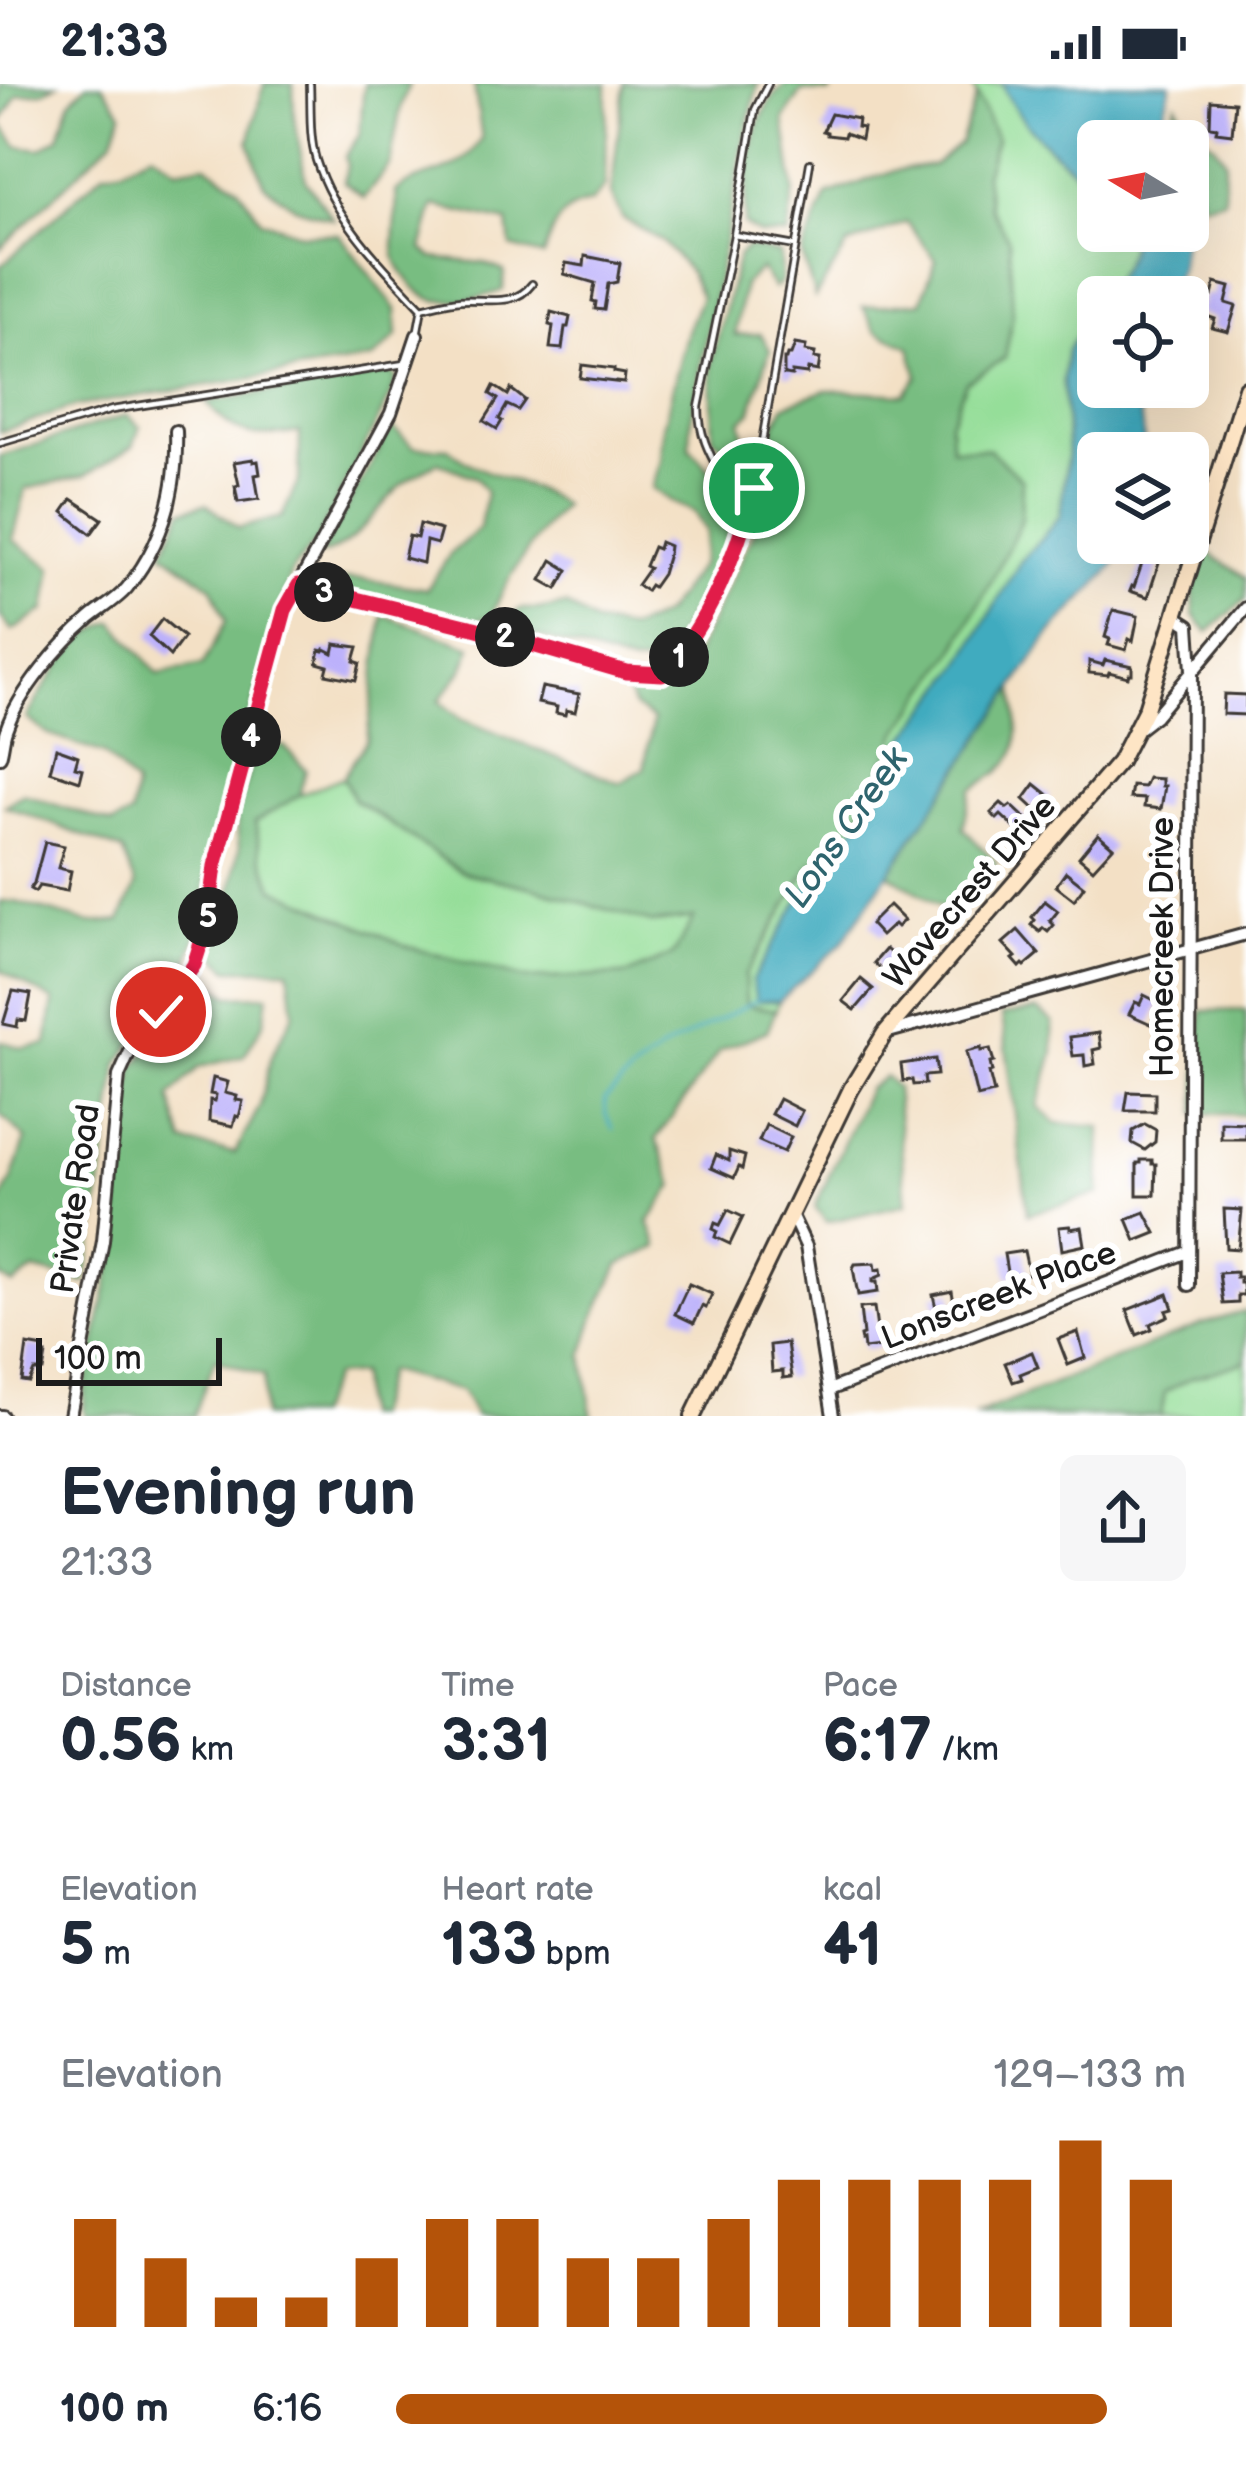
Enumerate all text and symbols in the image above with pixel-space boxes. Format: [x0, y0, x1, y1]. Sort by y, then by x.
text: 21:33 [60, 15, 168, 70]
north arrow [1077, 120, 1209, 252]
map controls [1077, 120, 1209, 564]
button: locate [1077, 276, 1209, 408]
button: layers [1077, 432, 1209, 564]
pin [703, 437, 805, 539]
icon: arrive [721, 455, 787, 521]
pin: 3 [294, 562, 354, 622]
text: 3 [314, 572, 334, 612]
pin: 2 [475, 607, 535, 667]
text: 2 [495, 617, 515, 657]
pin: 1 [649, 627, 709, 687]
text: 1 [672, 637, 686, 677]
pin: 4 [221, 707, 281, 767]
text: 4 [241, 717, 261, 757]
water label: Lons Creek [776, 739, 919, 916]
street label: Wavecrest Drive [875, 787, 1065, 997]
street label: Homecreek Drive [1143, 817, 1183, 1077]
pin: 5 [178, 887, 238, 947]
text: 5 [198, 897, 218, 937]
pin [110, 961, 212, 1063]
icon: check [128, 979, 194, 1045]
street label: Private Road [43, 1102, 109, 1296]
street label: Lonscreek Place [876, 1233, 1122, 1359]
scale bar [36, 1332, 222, 1385]
text: 100 m [54, 1339, 142, 1379]
text: Evening run [60, 1455, 416, 1534]
button: share [1060, 1455, 1186, 1581]
text: 21:33 [60, 1540, 153, 1587]
text: Distance [60, 1666, 192, 1706]
text: Time [441, 1666, 514, 1706]
text: Pace [823, 1666, 898, 1706]
text: 0.56 [60, 1706, 182, 1778]
text: 3:31 [441, 1706, 551, 1778]
text: 6:17 [823, 1706, 932, 1778]
text: km [182, 1730, 234, 1770]
text: /km [932, 1730, 999, 1770]
text: Elevation [60, 1870, 198, 1910]
text: Heart rate [441, 1870, 594, 1910]
text: kcal [823, 1870, 882, 1910]
text: 5 [60, 1910, 95, 1982]
text: 133 [441, 1910, 537, 1982]
text: 41 [823, 1910, 882, 1982]
text: m [95, 1934, 131, 1974]
text: bpm [537, 1934, 611, 1974]
text: Elevation [60, 2052, 223, 2099]
text: 129–133 m [994, 2052, 1186, 2099]
text: 100 m [60, 2386, 169, 2433]
text: 6:16 [252, 2386, 323, 2433]

